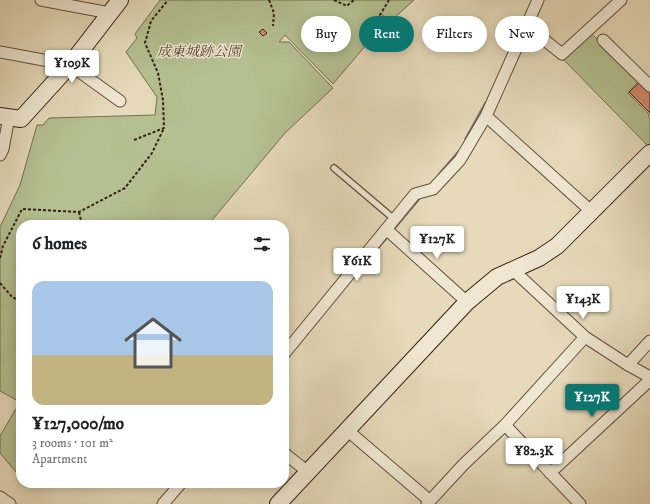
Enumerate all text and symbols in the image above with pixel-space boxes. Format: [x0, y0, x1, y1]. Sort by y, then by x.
chip: Buy [301, 16, 351, 52]
chip: Rent [359, 16, 414, 52]
chip: Filters [422, 16, 487, 52]
chip: New [495, 16, 549, 52]
park label: 成東城跡公園 [157, 43, 243, 61]
pin: ¥109K [44, 50, 100, 84]
text: ¥109K [54, 55, 90, 71]
pin: ¥127K [409, 226, 465, 260]
text: ¥127K [419, 231, 455, 247]
text: 6 homes [32, 233, 87, 255]
icon: filters [251, 233, 273, 255]
pin: ¥61K [333, 248, 381, 282]
text: ¥61K [342, 253, 372, 269]
pin: ¥143K [555, 286, 611, 320]
text: ¥143K [566, 291, 600, 307]
icon: home [117, 307, 189, 379]
pin: ¥127K [564, 384, 620, 418]
text: ¥127K [574, 389, 610, 405]
text: ¥127,000/mo [32, 413, 124, 435]
text: 3 rooms · 101 m² [32, 435, 113, 451]
pin: ¥82.3K [501, 438, 567, 472]
text: ¥82.3K [515, 443, 553, 459]
text: Apartment [32, 451, 87, 467]

